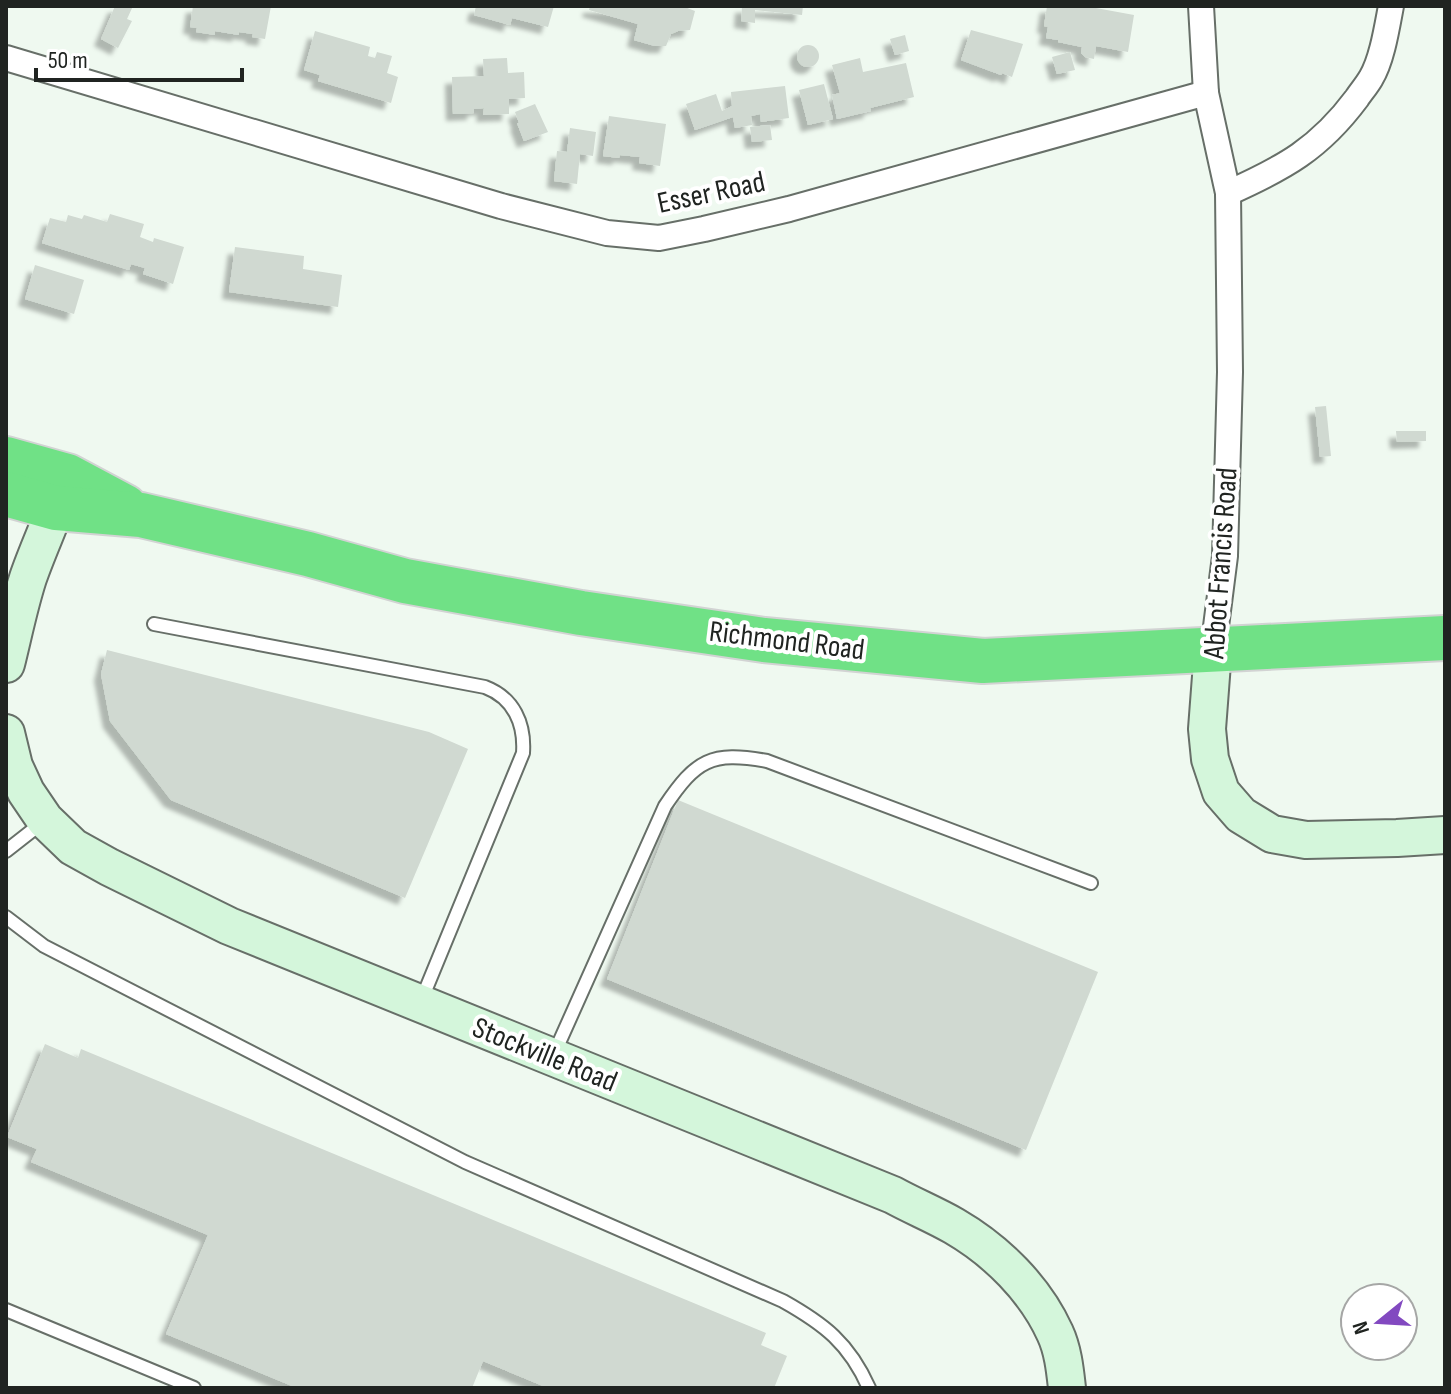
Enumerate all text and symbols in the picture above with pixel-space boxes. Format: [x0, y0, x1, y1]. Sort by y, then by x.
scale bar [36, 32, 242, 82]
text: 50 m [48, 46, 88, 75]
street label: Esser Road [654, 164, 768, 222]
street label: Abbot Francis Road [1196, 466, 1246, 661]
street label: Richmond Road [707, 614, 867, 668]
street label: Stockville Road [467, 1010, 622, 1100]
north arrow [1339, 1282, 1419, 1362]
text: N [1347, 1318, 1376, 1337]

